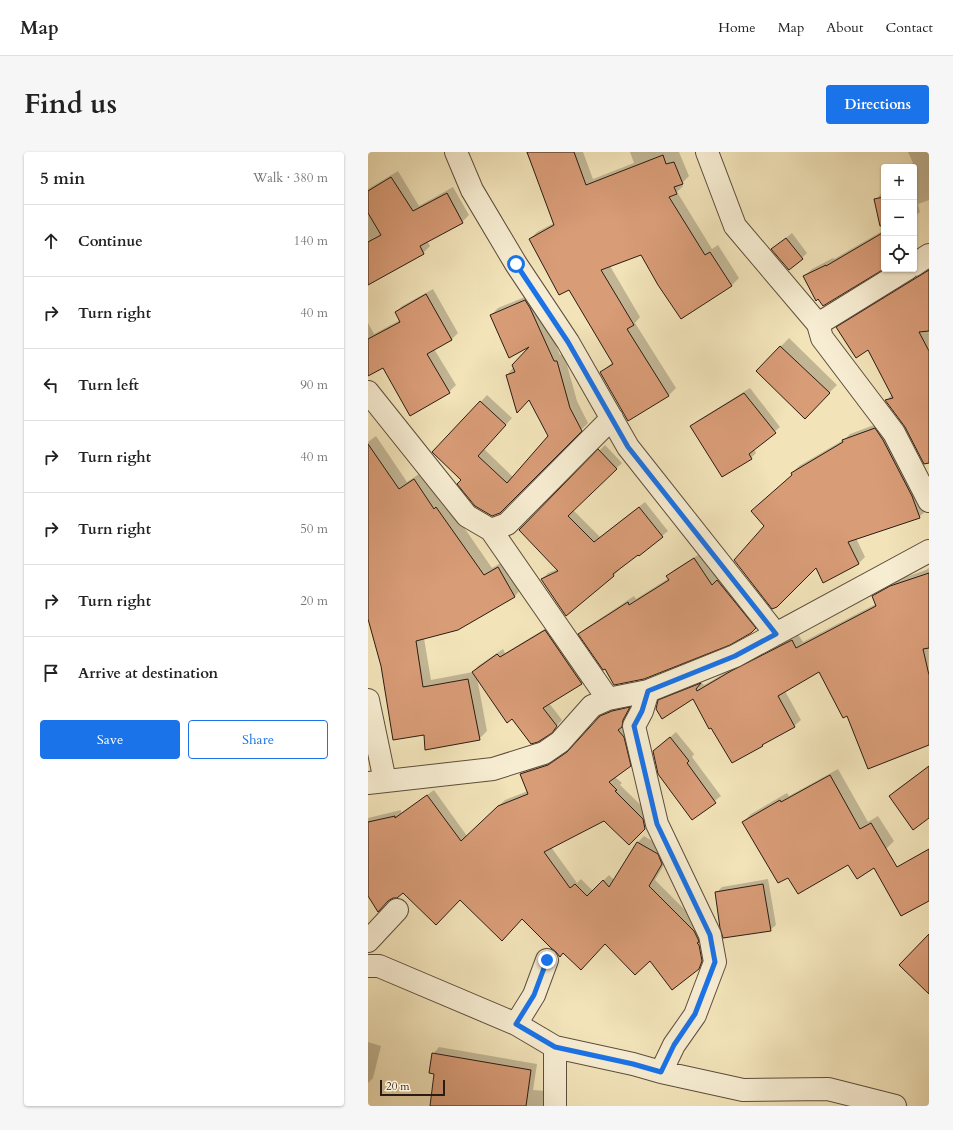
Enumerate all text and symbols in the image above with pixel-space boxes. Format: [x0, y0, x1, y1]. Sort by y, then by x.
text: Map [20, 15, 59, 41]
text: Home [718, 18, 756, 37]
text: Map [778, 18, 804, 37]
text: About [826, 18, 863, 37]
text: Contact [885, 18, 933, 37]
text: Find us [24, 85, 117, 123]
button: Directions [826, 85, 929, 124]
map controls [881, 164, 917, 272]
button: + [881, 164, 917, 200]
text: 5 min [40, 167, 85, 190]
text: Walk · 380 m [253, 169, 328, 187]
button: − [881, 200, 917, 236]
icon: ahead [40, 230, 62, 252]
text: Continue [78, 231, 143, 251]
text: 140 m [294, 232, 328, 250]
button: locate [881, 236, 917, 272]
route start [507, 255, 525, 273]
icon: right [40, 302, 62, 324]
text: Turn right [78, 303, 151, 323]
text: 40 m [300, 304, 328, 322]
icon: left [40, 374, 62, 396]
text: Turn left [78, 375, 139, 395]
text: 90 m [300, 376, 328, 394]
icon: right [40, 446, 62, 468]
text: Turn right [78, 447, 151, 467]
text: 40 m [300, 448, 328, 466]
icon: right [40, 518, 62, 540]
text: Turn right [78, 519, 151, 539]
text: 50 m [300, 520, 328, 538]
icon: right [40, 590, 62, 612]
text: Turn right [78, 591, 151, 611]
text: 20 m [300, 592, 328, 610]
icon: arrive [40, 662, 62, 684]
text: Arrive at destination [78, 663, 218, 683]
button: Save [40, 720, 180, 759]
button: Share [188, 720, 328, 759]
route end [538, 951, 556, 969]
scale bar [380, 1078, 445, 1097]
text: 20 m [386, 1079, 410, 1094]

